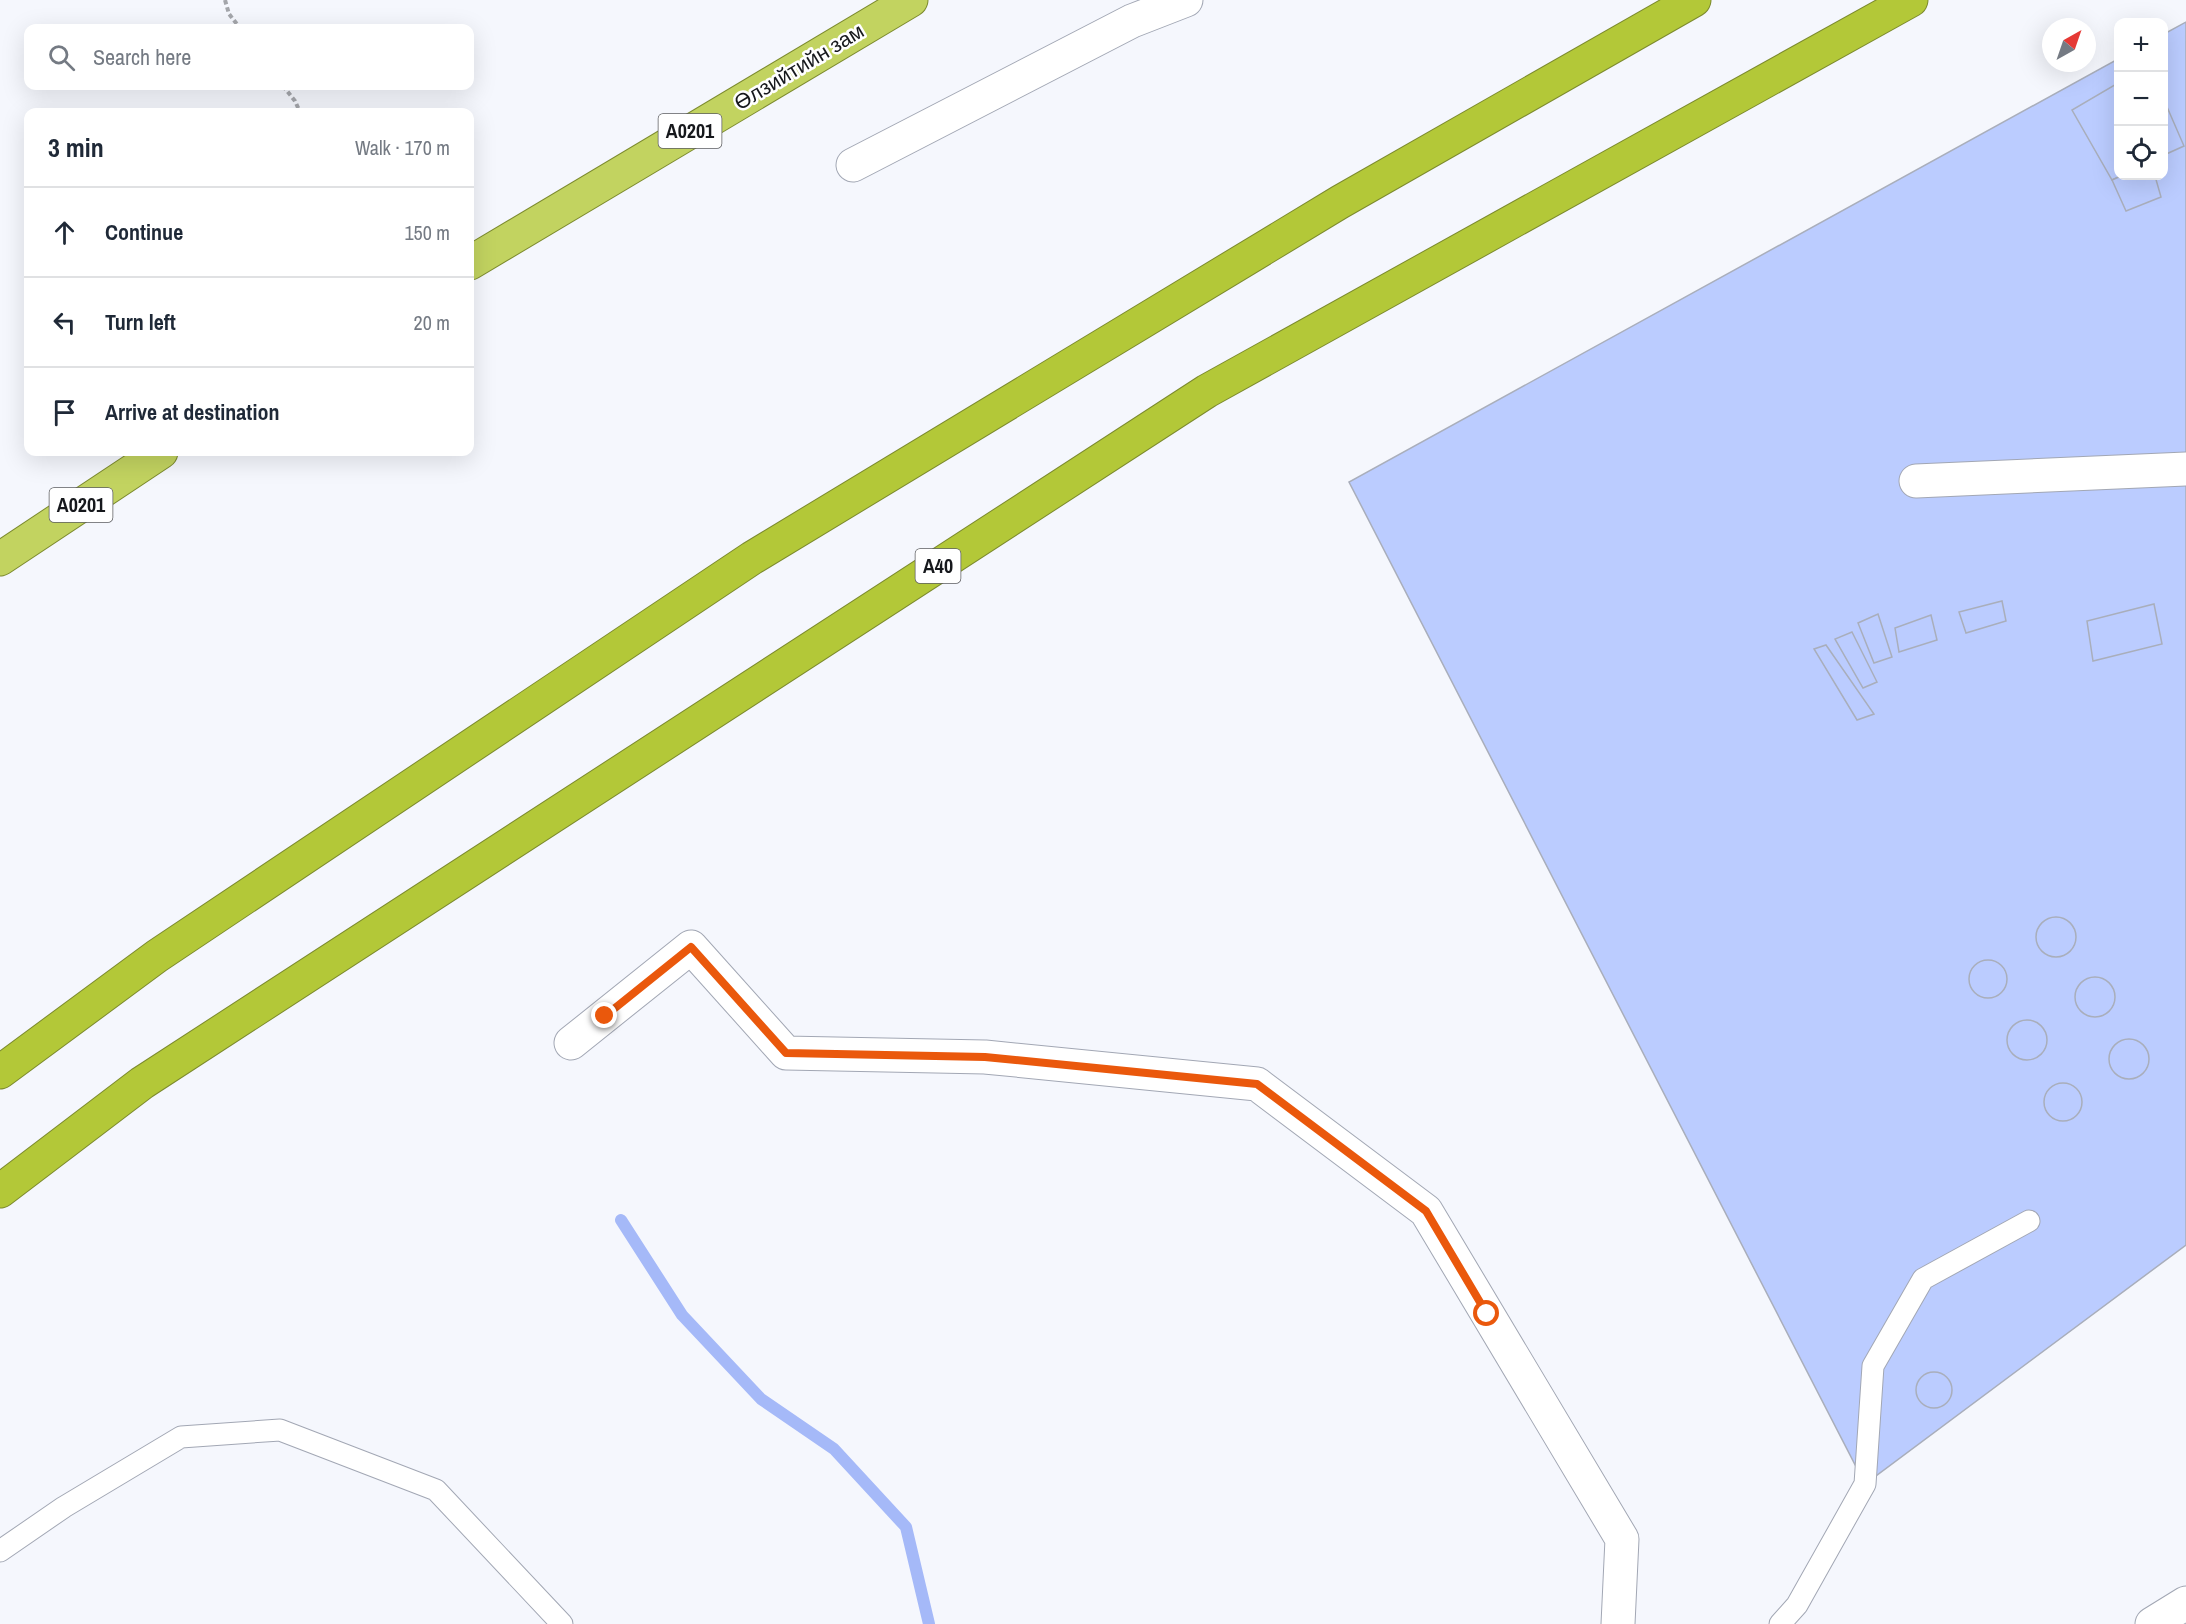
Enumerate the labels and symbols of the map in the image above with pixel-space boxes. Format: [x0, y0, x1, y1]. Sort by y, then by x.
street label: Өлзийтийн зам [728, 16, 869, 117]
north arrow [2042, 18, 2096, 72]
road number: A0201 [658, 114, 722, 148]
road number: A0201 [50, 488, 112, 522]
road number: A40 [916, 549, 960, 583]
route end [591, 1002, 617, 1028]
route start [1473, 1300, 1499, 1326]

